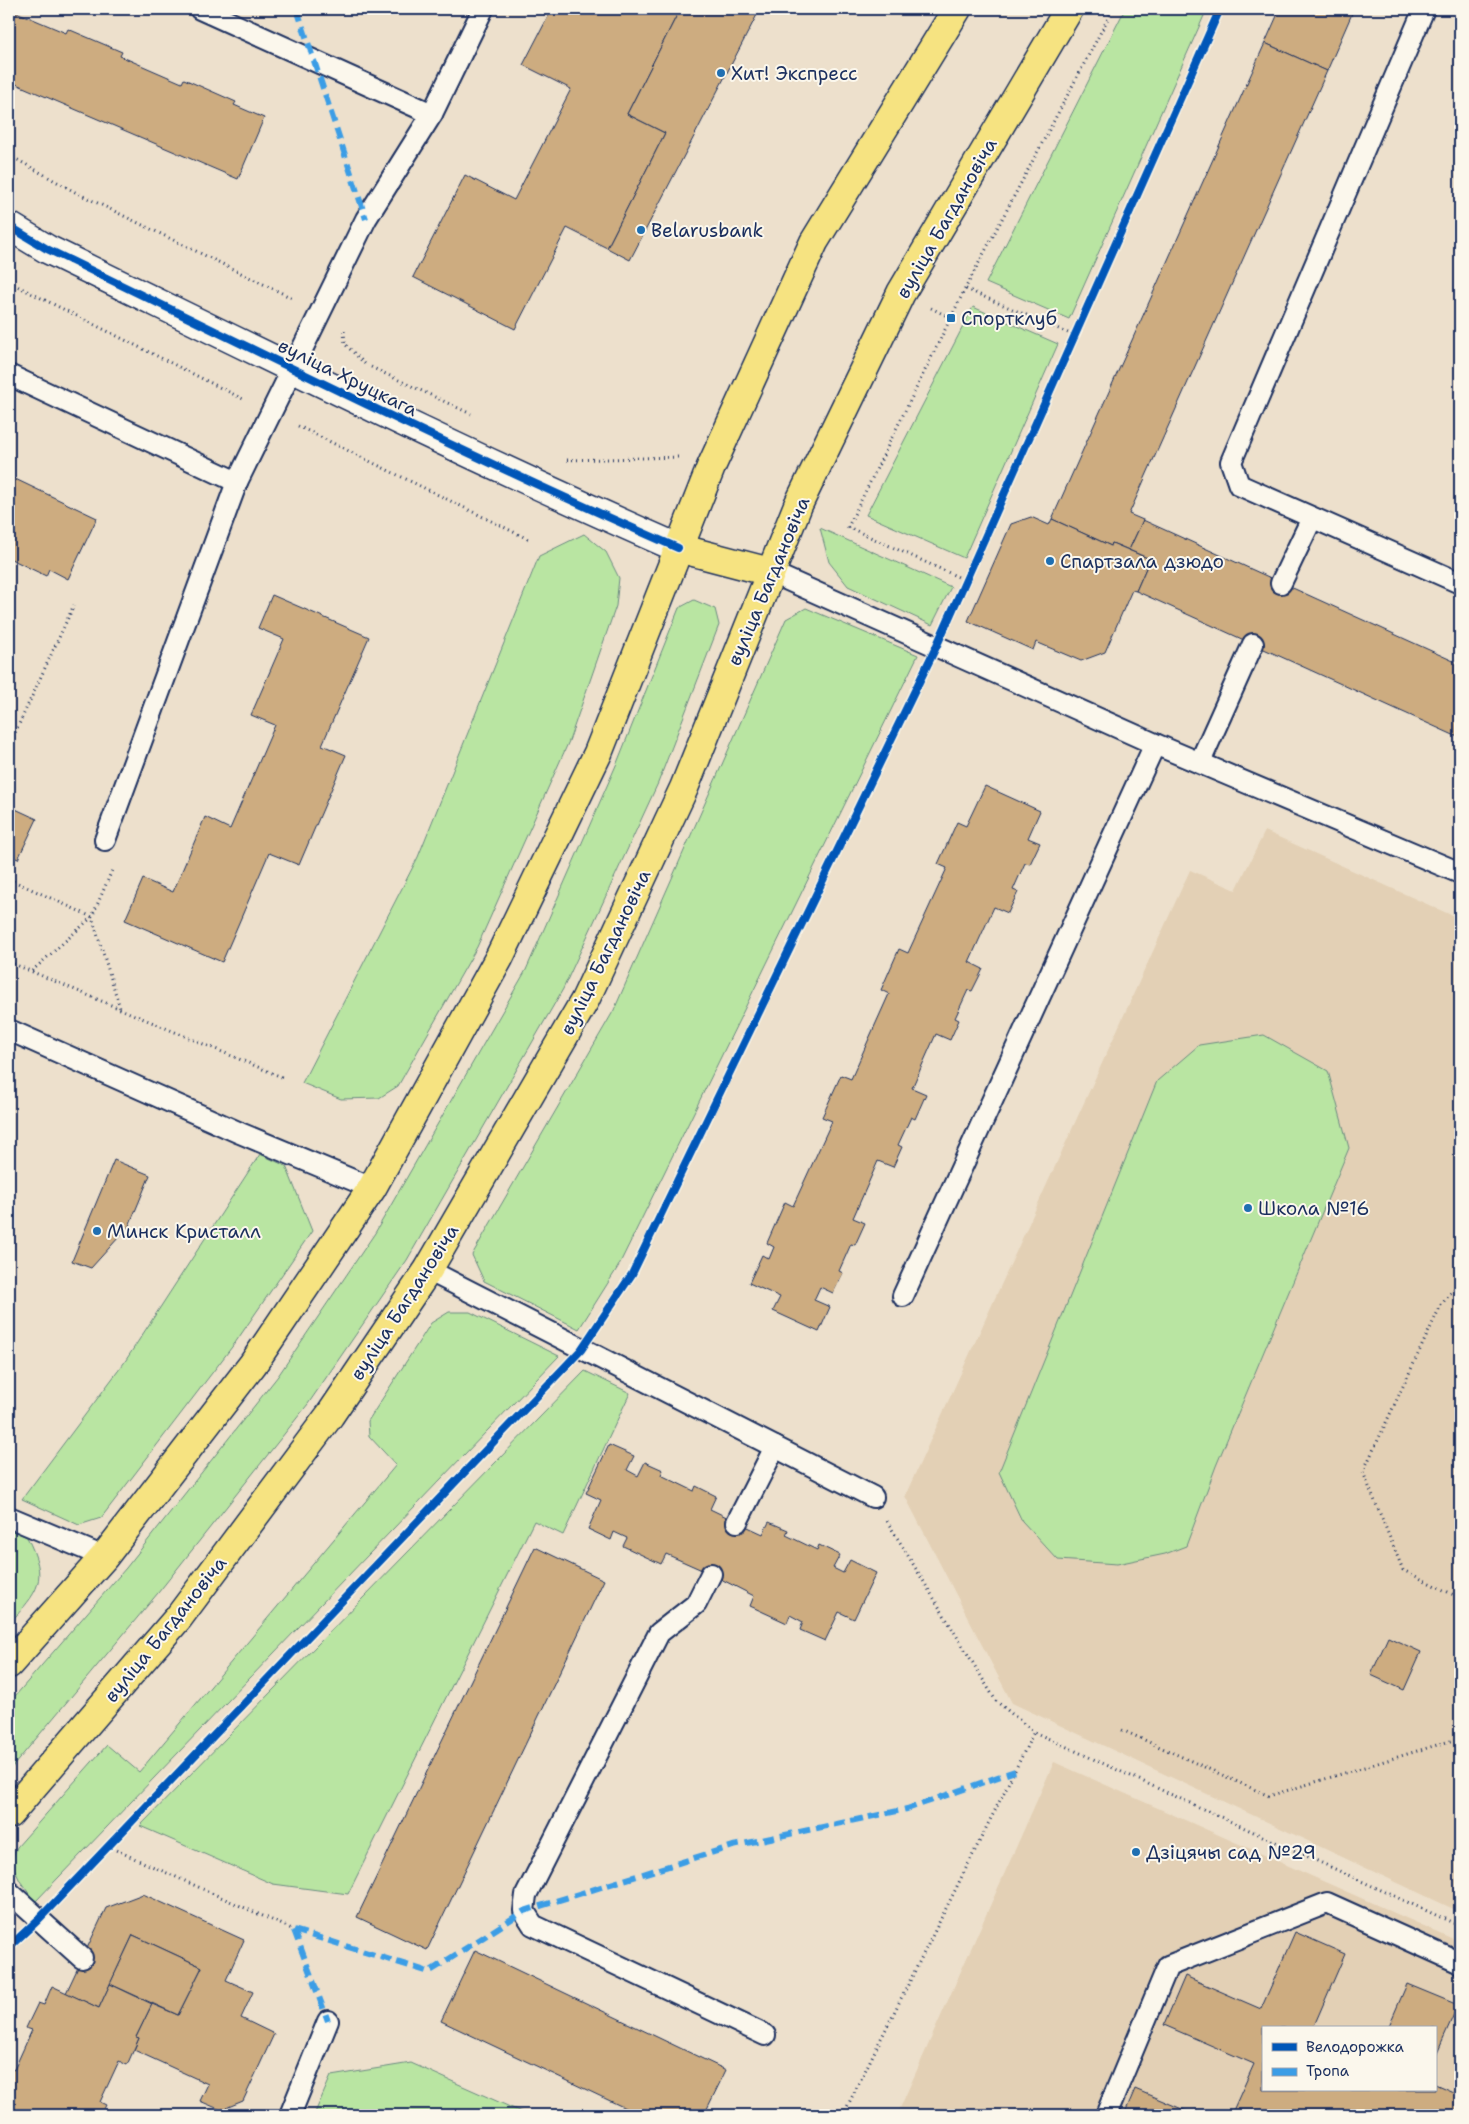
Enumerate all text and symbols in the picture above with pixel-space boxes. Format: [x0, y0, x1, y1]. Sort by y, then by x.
place label: Хит! Экспресс [731, 61, 858, 86]
marker: Хит! Экспресс [715, 67, 727, 79]
street label: вуліца Багдановіча [890, 133, 1003, 303]
place label: Belarusbank [651, 218, 764, 243]
marker: Belarusbank [635, 224, 647, 236]
place label: Спортклуб [961, 306, 1057, 331]
marker: Спортклуб [945, 312, 957, 324]
street label: вуліца Хруцкага [274, 333, 422, 422]
street label: вуліца Багдановіча [722, 493, 815, 669]
place label: Спартзала дзюдо [1060, 549, 1224, 574]
marker: Спартзала дзюдо [1044, 555, 1056, 567]
street label: вуліца Багдановіча [555, 865, 656, 1039]
place label: Школа №16 [1258, 1196, 1370, 1221]
marker: Школа №16 [1242, 1202, 1254, 1214]
place label: Минск Кристалл [107, 1219, 261, 1244]
street label: вуліца Багдановіча [345, 1219, 464, 1385]
marker: Минск Кристалл [91, 1225, 103, 1237]
street label: вуліца Багдановіча [99, 1551, 232, 1708]
place label: Дзіцячы сад №29 [1146, 1840, 1316, 1865]
marker: Дзіцячы сад №29 [1130, 1846, 1142, 1858]
legend [1262, 2026, 1436, 2092]
text: Велодорожка [1306, 2037, 1405, 2057]
text: Тропа [1306, 2061, 1350, 2081]

